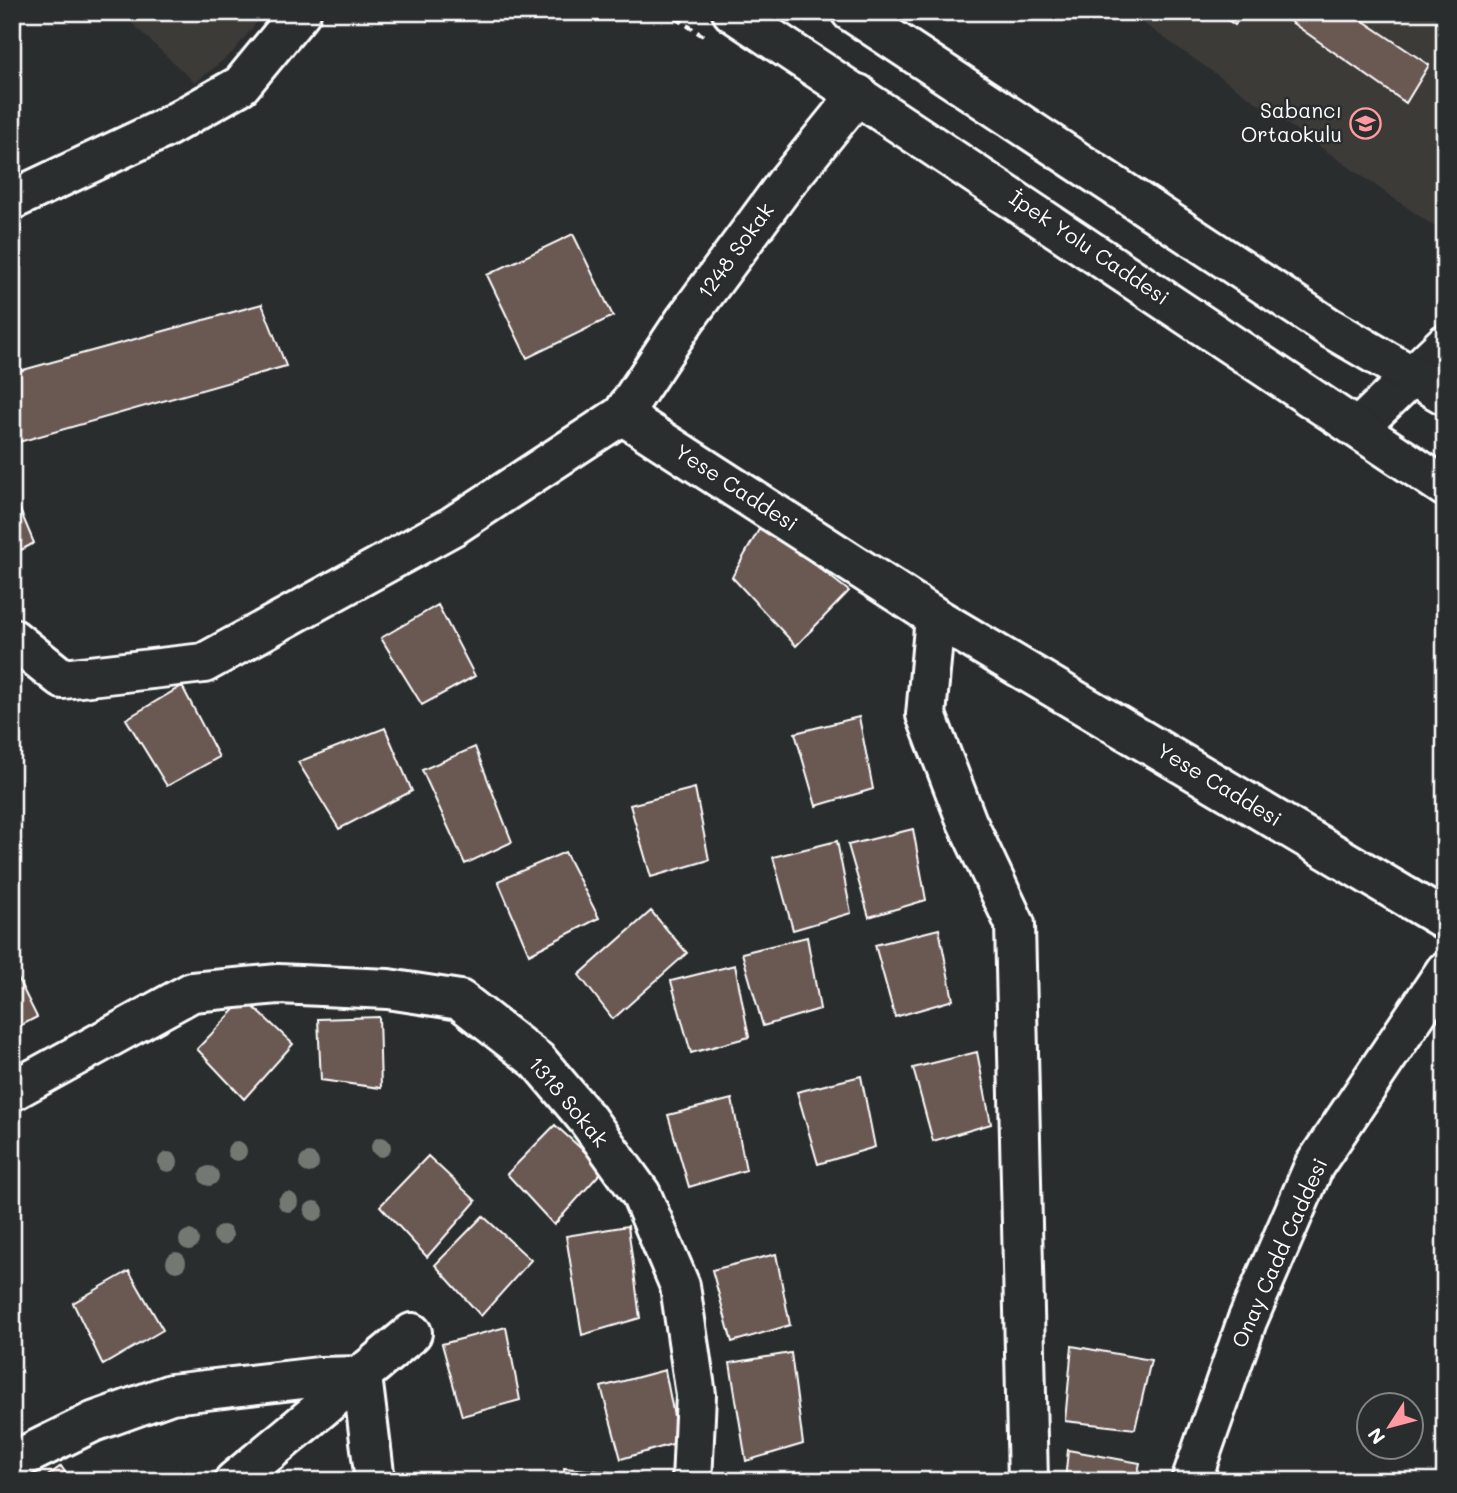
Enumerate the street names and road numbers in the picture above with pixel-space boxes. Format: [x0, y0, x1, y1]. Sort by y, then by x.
street label: İpek Yolu Caddesi [1005, 183, 1175, 310]
street label: 1248 Sokak [691, 197, 779, 304]
street label: Yese Caddesi [670, 437, 803, 536]
street label: Yese Caddesi [1152, 736, 1287, 832]
street label: 1318 Sokak [523, 1050, 615, 1152]
street label: Onay Cadd Caddesi [1225, 1153, 1333, 1351]

